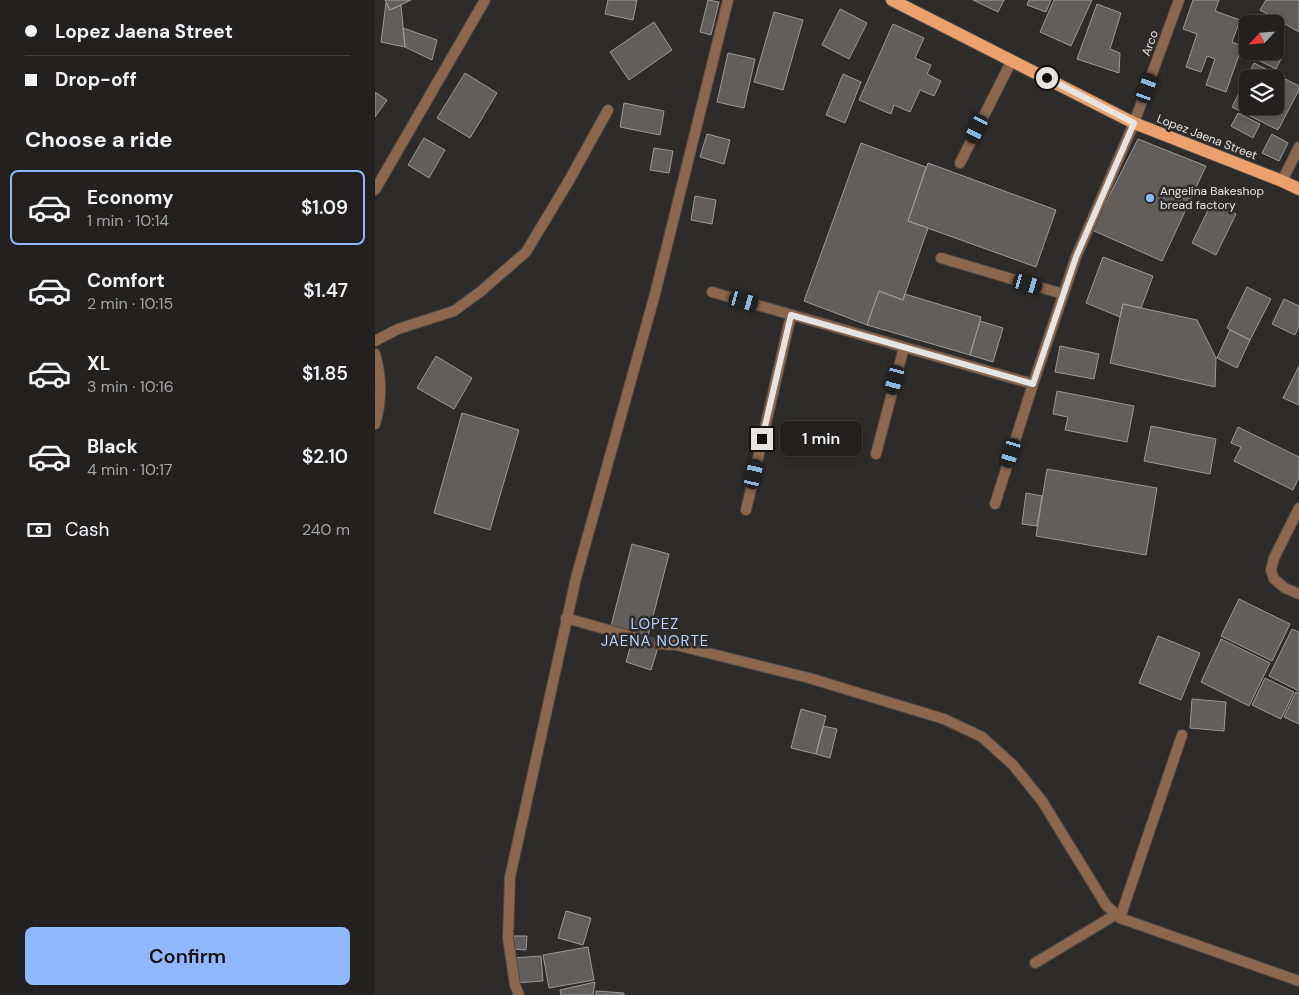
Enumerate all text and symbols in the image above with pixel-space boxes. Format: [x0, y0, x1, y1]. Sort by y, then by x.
north arrow [1239, 15, 1284, 60]
map controls [1239, 15, 1284, 115]
text: Lopez Jaena Street [55, 19, 233, 44]
street label: Arco [1138, 28, 1162, 58]
text: Drop-off [55, 67, 137, 92]
route start [1036, 67, 1058, 89]
button: layers [1239, 70, 1284, 115]
car [1134, 71, 1159, 105]
street label: Lopez Jaena Street [1155, 111, 1260, 164]
car [963, 112, 990, 146]
text: Choose a ride [25, 125, 173, 154]
place label: Angelina Bakeshop bread factory [1160, 183, 1264, 213]
icon: car [27, 185, 72, 230]
text: Economy [87, 185, 174, 210]
marker: Angelina Bakeshop bread factory [1144, 192, 1156, 204]
text: $1.09 [301, 195, 348, 220]
text: 1 min · 10:14 [87, 210, 169, 231]
icon: car [27, 268, 72, 313]
text: Comfort [87, 268, 165, 293]
car [1011, 273, 1044, 295]
text: $1.47 [303, 278, 348, 303]
car [727, 290, 760, 312]
text: 2 min · 10:15 [87, 293, 173, 314]
icon: car [27, 351, 72, 396]
text: XL [87, 351, 110, 376]
text: $1.85 [302, 361, 348, 386]
car [883, 364, 906, 396]
text: 3 min · 10:16 [87, 376, 174, 397]
callout: 1 min [779, 422, 862, 456]
route end [751, 428, 773, 450]
text: 1 min [802, 428, 840, 449]
icon: car [27, 434, 72, 479]
text: Black [87, 434, 138, 459]
car [999, 436, 1022, 470]
text: $2.10 [302, 444, 348, 469]
car [743, 458, 764, 490]
text: 4 min · 10:17 [87, 459, 173, 480]
icon: cash [25, 516, 53, 544]
text: Cash [65, 517, 109, 542]
text: 240 m [302, 519, 350, 540]
district label: LOPEZ JAENA NORTE [601, 614, 709, 651]
button: Confirm [25, 927, 350, 985]

